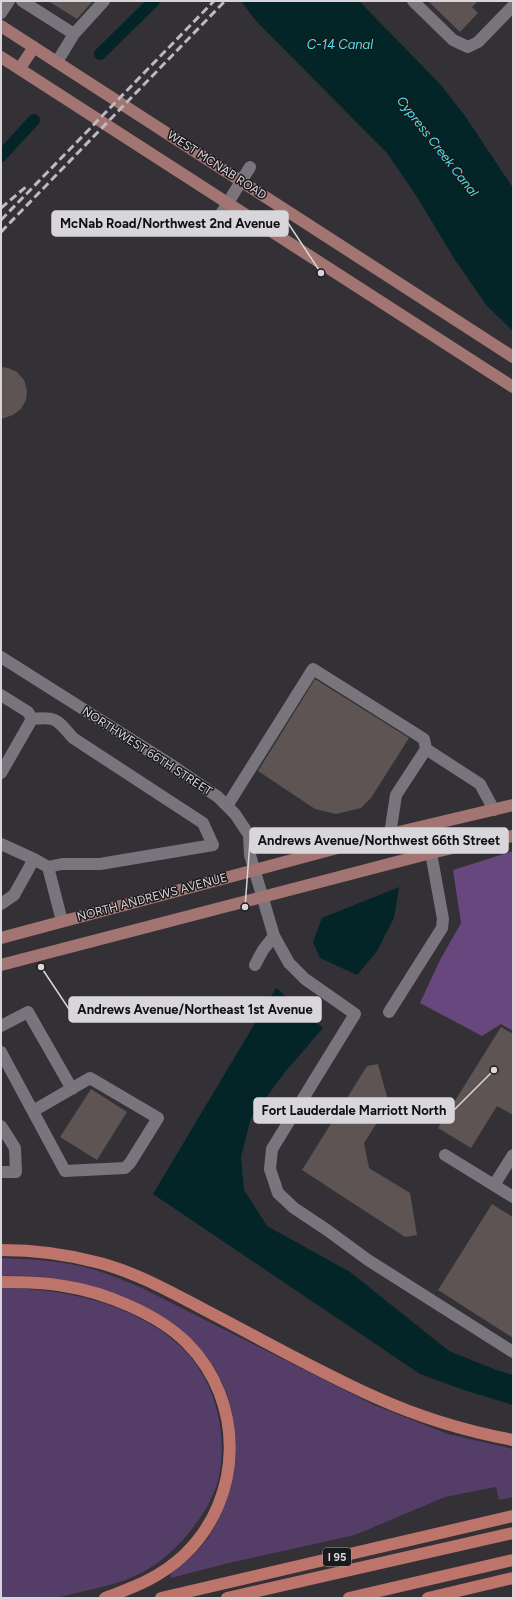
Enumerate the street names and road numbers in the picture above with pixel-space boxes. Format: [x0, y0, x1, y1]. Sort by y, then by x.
street label: WEST MCNAB ROAD [165, 128, 269, 202]
street label: NORTHWEST 66TH STREET [80, 704, 215, 798]
street label: NORTH ANDREWS AVENUE [75, 870, 229, 924]
road number: I 95 [323, 1548, 351, 1566]

